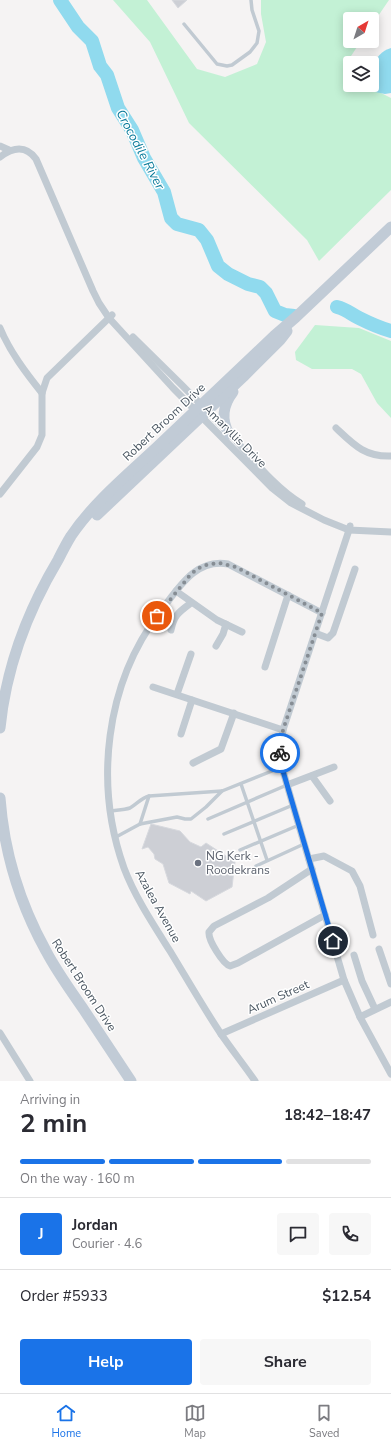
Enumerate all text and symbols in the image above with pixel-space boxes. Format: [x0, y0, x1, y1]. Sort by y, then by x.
north arrow [343, 12, 379, 48]
map controls [343, 12, 379, 92]
button: layers [343, 56, 379, 92]
water label: Crocodile River [111, 106, 169, 193]
street label: Robert Broom Drive [119, 380, 209, 464]
street label: Amaryllis Drive [200, 401, 270, 471]
pin [140, 599, 174, 633]
icon: bag [146, 605, 168, 627]
courier [260, 733, 300, 773]
icon: bike [269, 742, 291, 764]
place label: NG Kerk - Roodekrans [206, 848, 270, 878]
marker: NG Kerk - Roodekrans [193, 858, 203, 868]
street label: Azalea Avenue [131, 867, 185, 945]
pin [316, 924, 350, 958]
icon: home [322, 930, 344, 952]
street label: Robert Broom Drive [48, 936, 120, 1034]
street label: Arum Street [245, 976, 312, 1018]
text: Arriving in [20, 1091, 80, 1109]
text: 18:42–18:47 [284, 1105, 371, 1125]
text: 2 min [20, 1106, 87, 1141]
text: On the way · 160 m [20, 1170, 135, 1188]
button: chat [277, 1213, 319, 1255]
button: phone [329, 1213, 371, 1255]
text: Jordan [72, 1215, 118, 1235]
text: J [38, 1224, 44, 1244]
text: Courier · 4.6 [72, 1235, 142, 1253]
text: Order #5933 [20, 1286, 108, 1306]
text: $12.54 [322, 1286, 371, 1306]
button: Help [20, 1339, 192, 1385]
button: Share [200, 1339, 371, 1385]
tab: Home [51, 1402, 81, 1441]
tab: Map [184, 1402, 206, 1441]
tab: Saved [309, 1402, 340, 1441]

